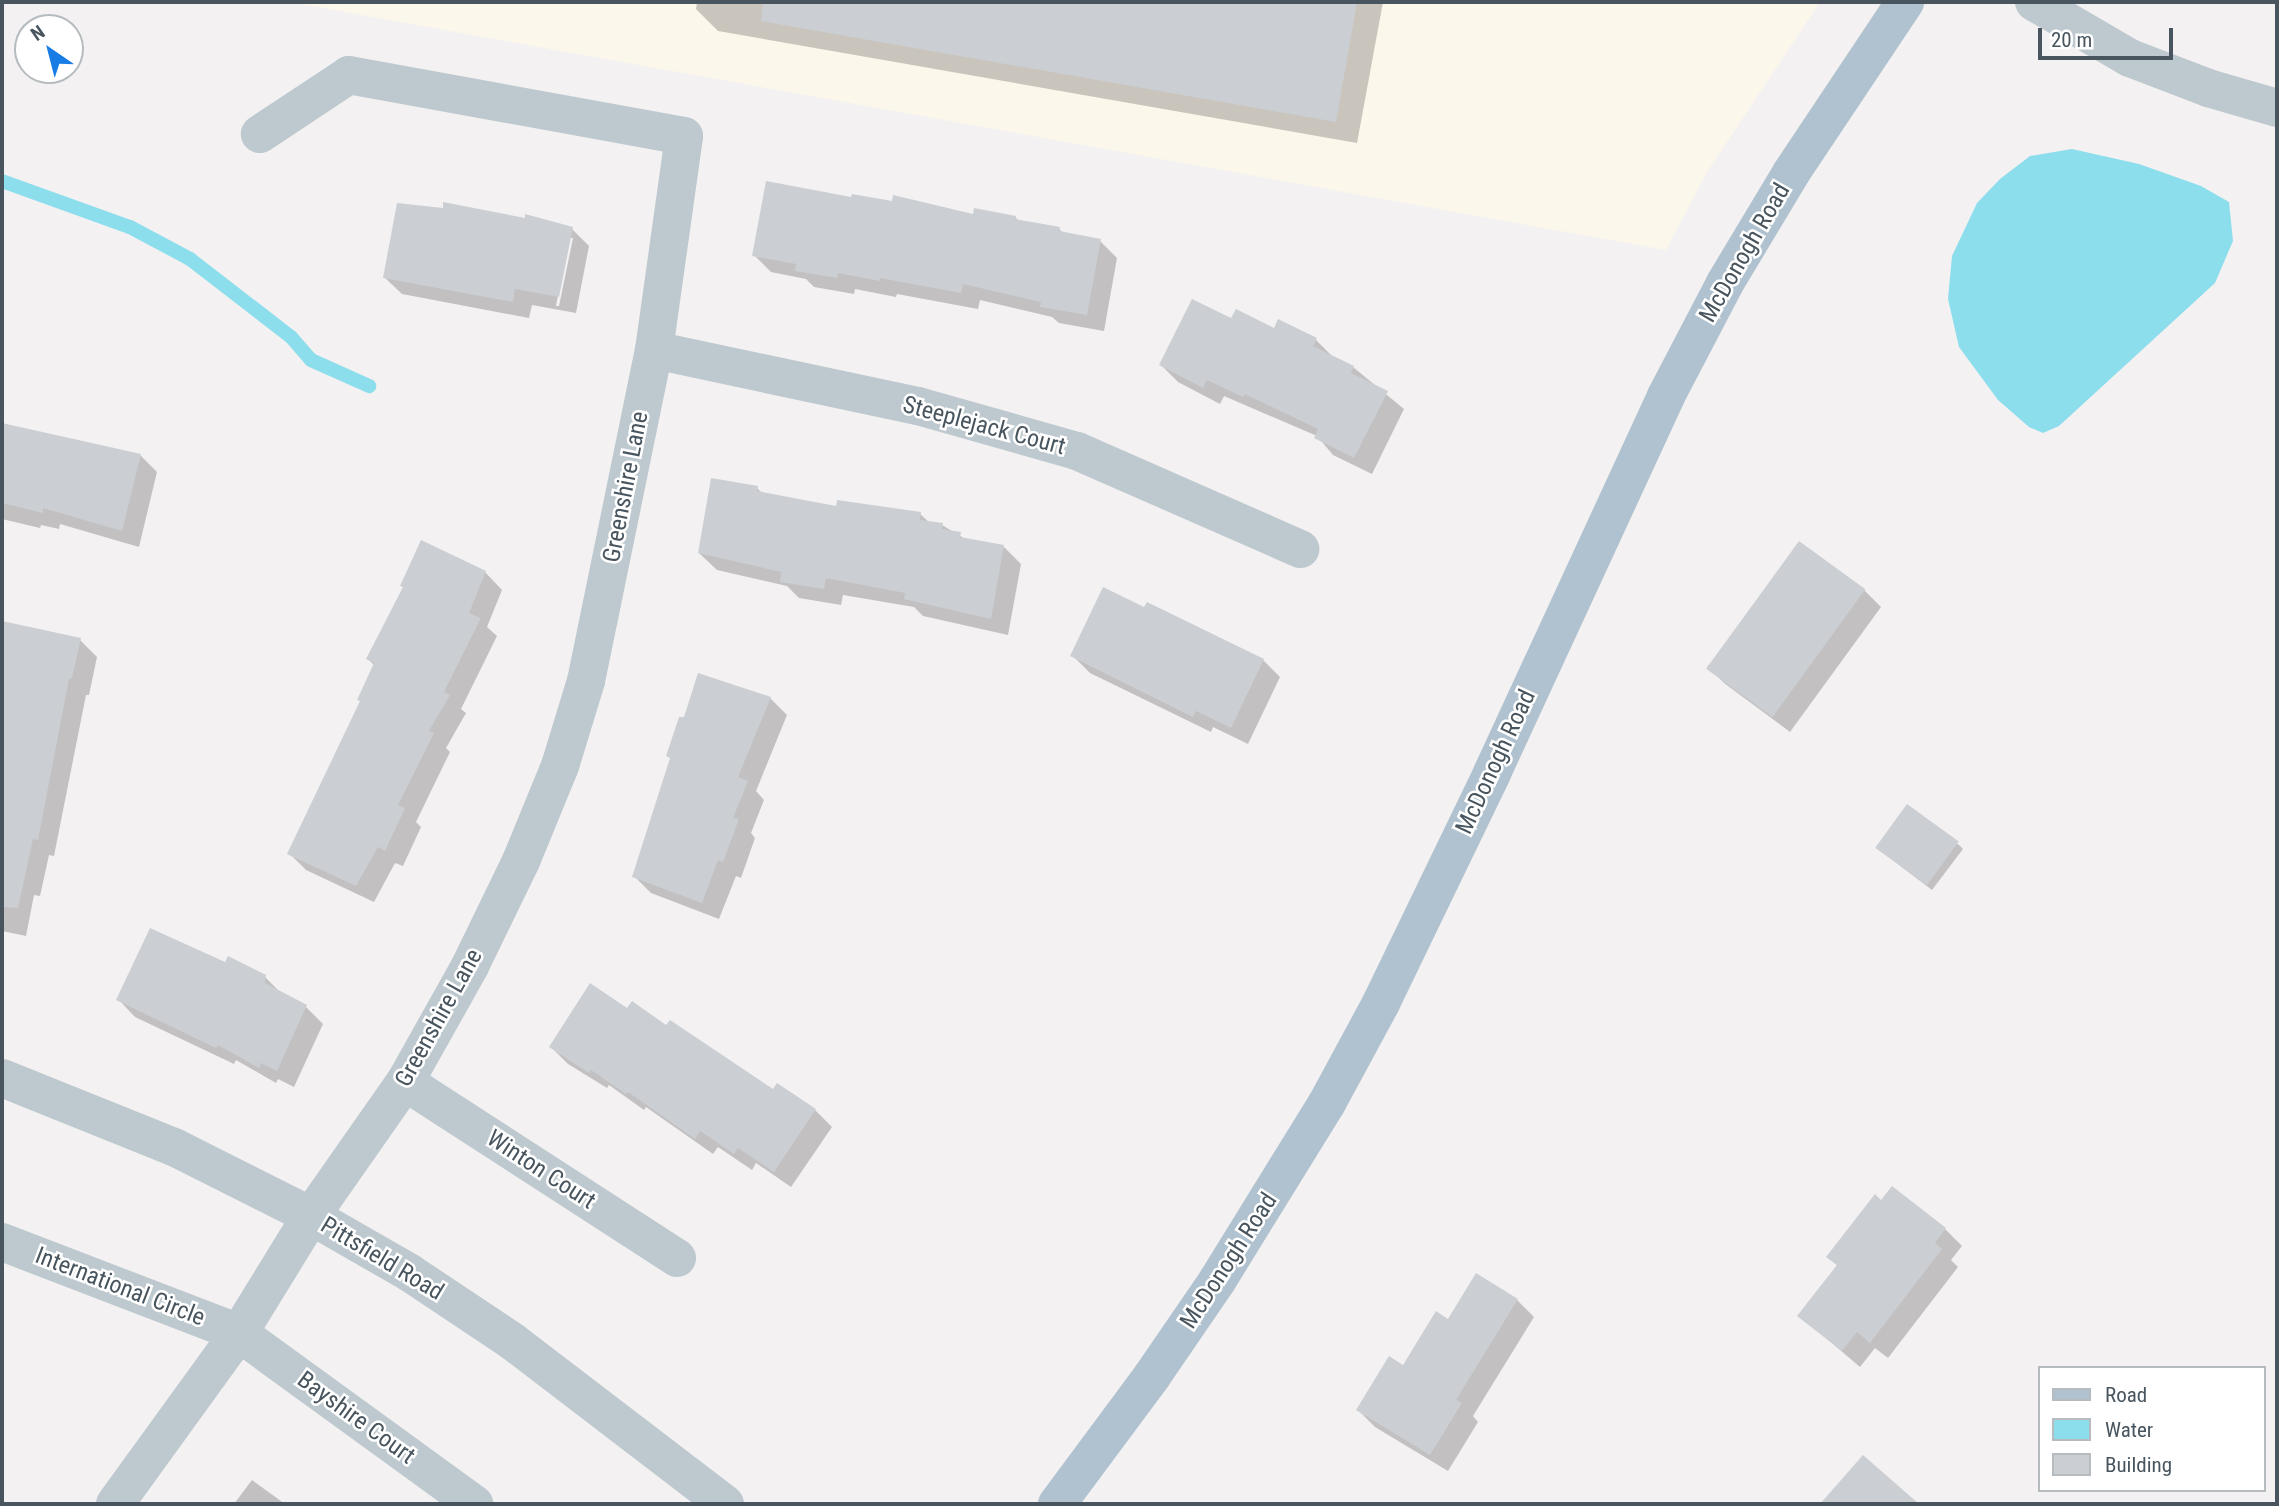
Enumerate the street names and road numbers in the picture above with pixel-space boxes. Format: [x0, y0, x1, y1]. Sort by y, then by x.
street label: McDonogh Road [1694, 178, 1796, 328]
street label: Steeplejack Court [900, 390, 1068, 462]
street label: Greenshire Lane [597, 409, 655, 565]
street label: McDonogh Road [1450, 685, 1542, 839]
street label: Greenshire Lane [389, 944, 489, 1092]
street label: Winton Court [481, 1124, 601, 1216]
street label: McDonogh Road [1175, 1188, 1283, 1334]
street label: Pittsfield Road [315, 1211, 449, 1307]
street label: International Circle [31, 1241, 209, 1333]
street label: Bayshire Court [291, 1366, 421, 1470]

